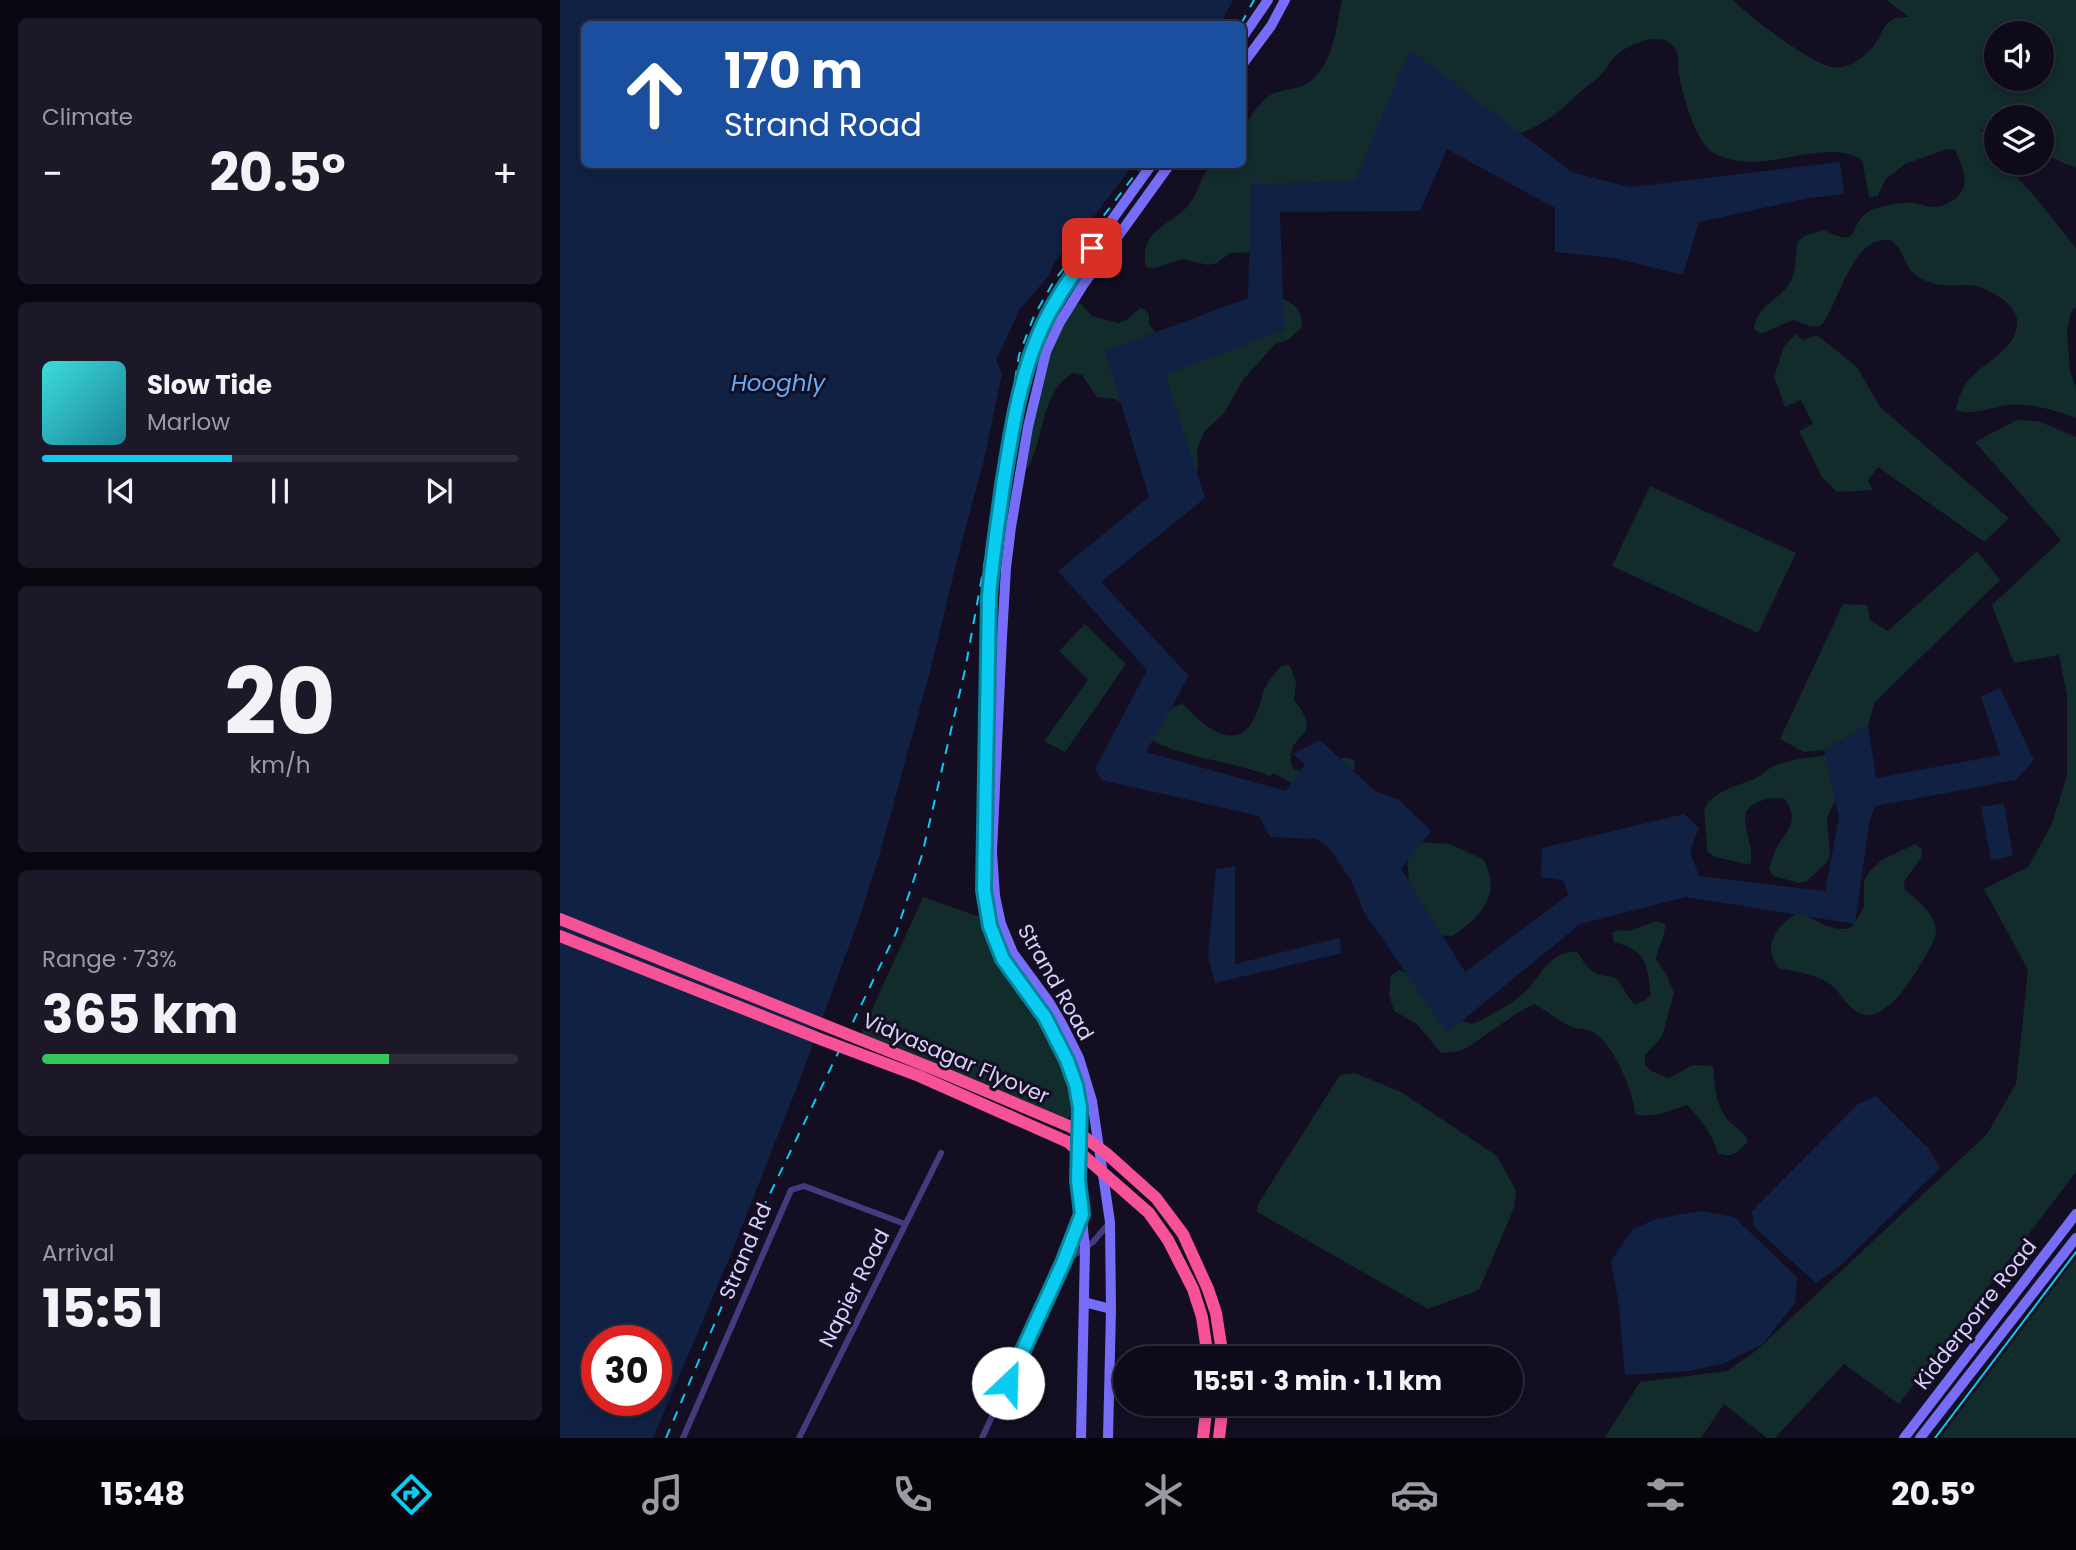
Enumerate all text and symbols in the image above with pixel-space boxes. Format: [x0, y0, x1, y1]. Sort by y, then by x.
map controls [1984, 21, 2054, 175]
button: sound [1984, 21, 2054, 91]
text: 170 m [724, 37, 863, 105]
icon: ahead [609, 49, 700, 140]
text: Climate [42, 101, 133, 133]
text: Strand Road [724, 102, 922, 147]
button: layers [1984, 105, 2054, 175]
text: 20.5° [209, 136, 346, 209]
text: − [42, 147, 63, 200]
text: + [492, 147, 518, 200]
pin [1062, 218, 1122, 278]
icon: arrive [1073, 229, 1111, 267]
text: Slow Tide [147, 367, 272, 403]
water label: Hooghly [731, 367, 826, 399]
text: Marlow [147, 406, 230, 438]
icon: previous [102, 472, 140, 510]
icon: pause [261, 472, 299, 510]
icon: next [420, 472, 458, 510]
text: 20 [224, 638, 336, 766]
text: km/h [249, 749, 311, 781]
street label: Strand Road [1011, 919, 1101, 1045]
text: Range · 73% [42, 943, 177, 975]
text: 365 km [42, 978, 239, 1051]
street label: Vidyasagar Flyover [858, 1006, 1054, 1111]
street label: Strand Rd [712, 1198, 778, 1304]
street label: Napier Road [812, 1224, 896, 1352]
street label: Kidderporre Road [1907, 1233, 2043, 1395]
text: Arrival [42, 1237, 114, 1269]
text: 15:51 [42, 1272, 163, 1345]
speed limit sign: 30 [581, 1325, 672, 1416]
position arrow [971, 1346, 1045, 1420]
text: 15:51 · 3 min · 1.1 km [1194, 1363, 1442, 1399]
icon: directions [387, 1470, 436, 1519]
icon: music [638, 1470, 687, 1519]
icon: phone [888, 1470, 937, 1519]
icon: climate [1139, 1470, 1188, 1519]
icon: car [1390, 1470, 1439, 1519]
icon: filters [1641, 1470, 1690, 1519]
text: 15:48 [101, 1471, 185, 1516]
text: 20.5° [1891, 1471, 1975, 1516]

